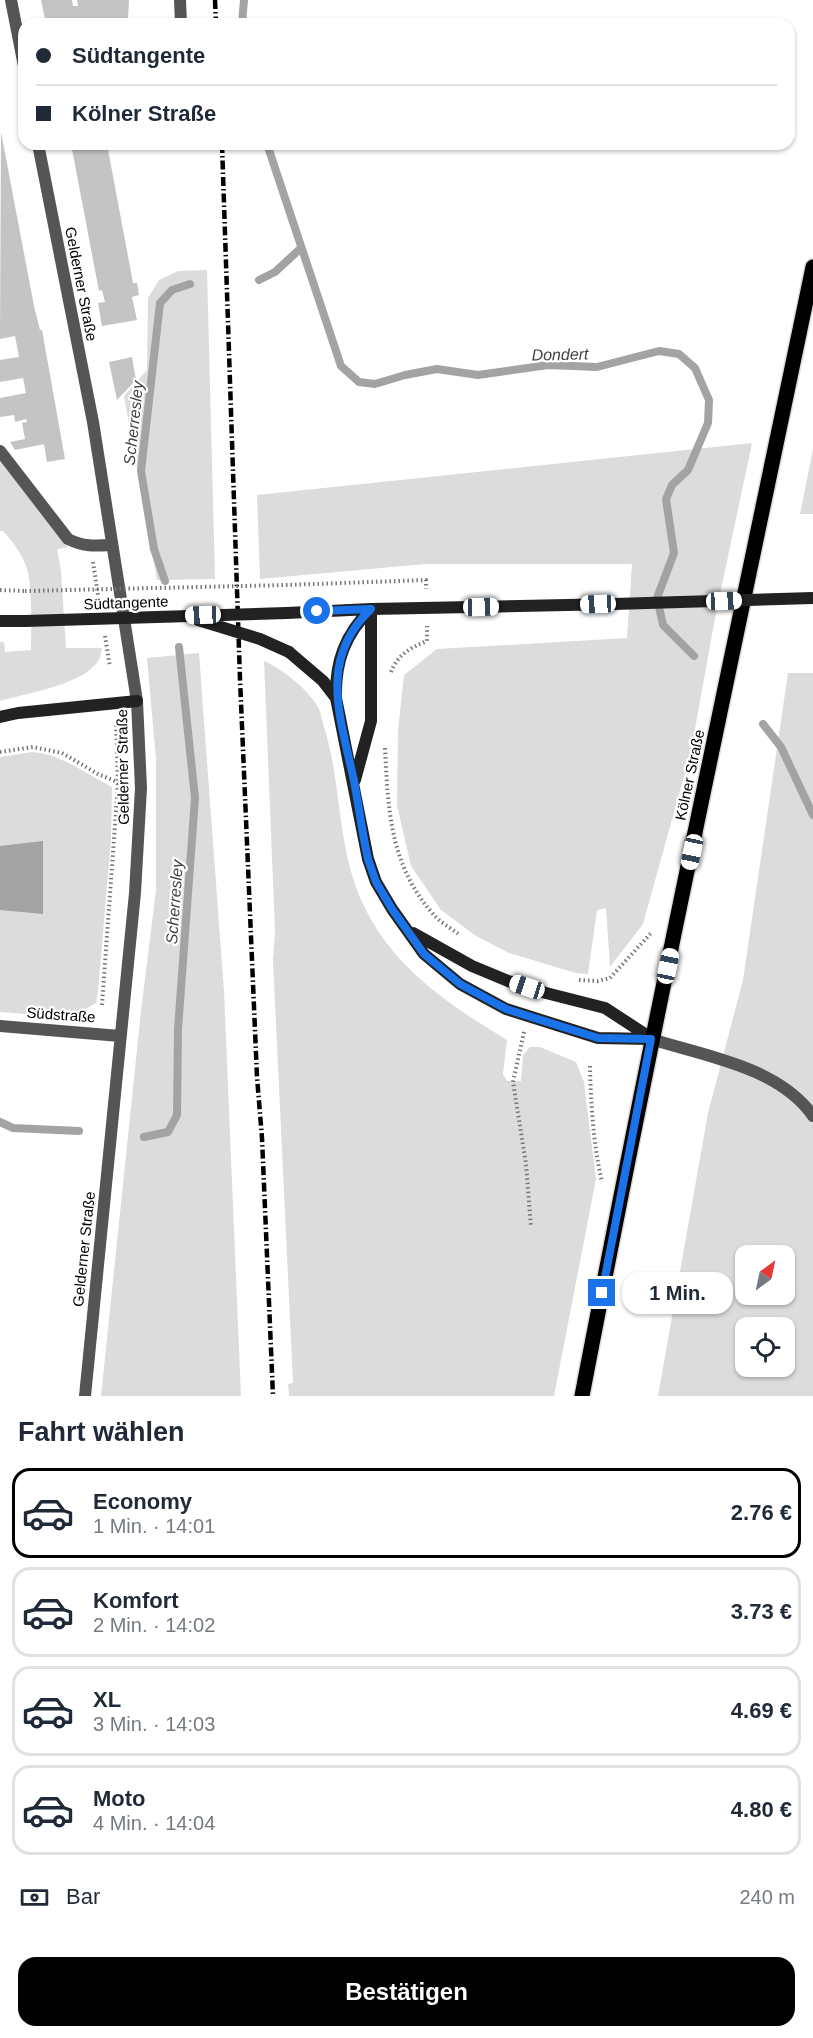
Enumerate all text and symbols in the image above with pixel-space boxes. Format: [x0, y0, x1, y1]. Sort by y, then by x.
text: Südtangente [72, 43, 205, 68]
text: Kölner Straße [72, 101, 216, 126]
street label: Gelderner Straße [62, 225, 101, 342]
water label: Dondert [531, 345, 589, 363]
water label: Scherresley [121, 379, 146, 466]
car [706, 591, 742, 611]
street label: Südtangente [83, 593, 169, 612]
car [580, 594, 616, 614]
route start [303, 597, 330, 624]
car [463, 598, 499, 616]
car [185, 605, 221, 625]
street label: Gelderner Straße [113, 709, 132, 825]
street label: Kölner Straße [672, 728, 707, 822]
car [679, 833, 705, 871]
water label: Scherresley [163, 858, 186, 945]
car [655, 947, 681, 985]
car [507, 973, 547, 1001]
street label: Südstraße [26, 1004, 96, 1025]
street label: Gelderner Straße [69, 1190, 98, 1307]
north arrow [735, 1245, 795, 1305]
map controls [735, 1245, 795, 1377]
callout: 1 Min. [623, 1272, 734, 1314]
route end [588, 1279, 615, 1306]
text: 1 Min. [649, 1282, 706, 1304]
button: locate [735, 1317, 795, 1377]
text: Fahrt wählen [18, 1417, 185, 1447]
icon: car [21, 1486, 75, 1540]
text: Economy [93, 1489, 192, 1514]
text: 2.76 € [731, 1500, 792, 1525]
text: 1 Min. · 14:01 [93, 1515, 215, 1537]
icon: car [21, 1585, 75, 1639]
text: Komfort [93, 1588, 179, 1613]
text: 3.73 € [731, 1599, 792, 1624]
text: 2 Min. · 14:02 [93, 1614, 215, 1636]
icon: car [21, 1684, 75, 1738]
text: XL [93, 1687, 121, 1712]
text: 4.69 € [731, 1698, 792, 1723]
text: 3 Min. · 14:03 [93, 1713, 215, 1735]
icon: car [21, 1783, 75, 1837]
text: Moto [93, 1786, 146, 1811]
text: 4.80 € [731, 1797, 792, 1822]
text: 4 Min. · 14:04 [93, 1812, 215, 1834]
icon: cash [18, 1881, 51, 1914]
text: Bar [66, 1884, 100, 1909]
text: 240 m [739, 1886, 795, 1908]
button: Bestätigen [18, 1957, 795, 2026]

